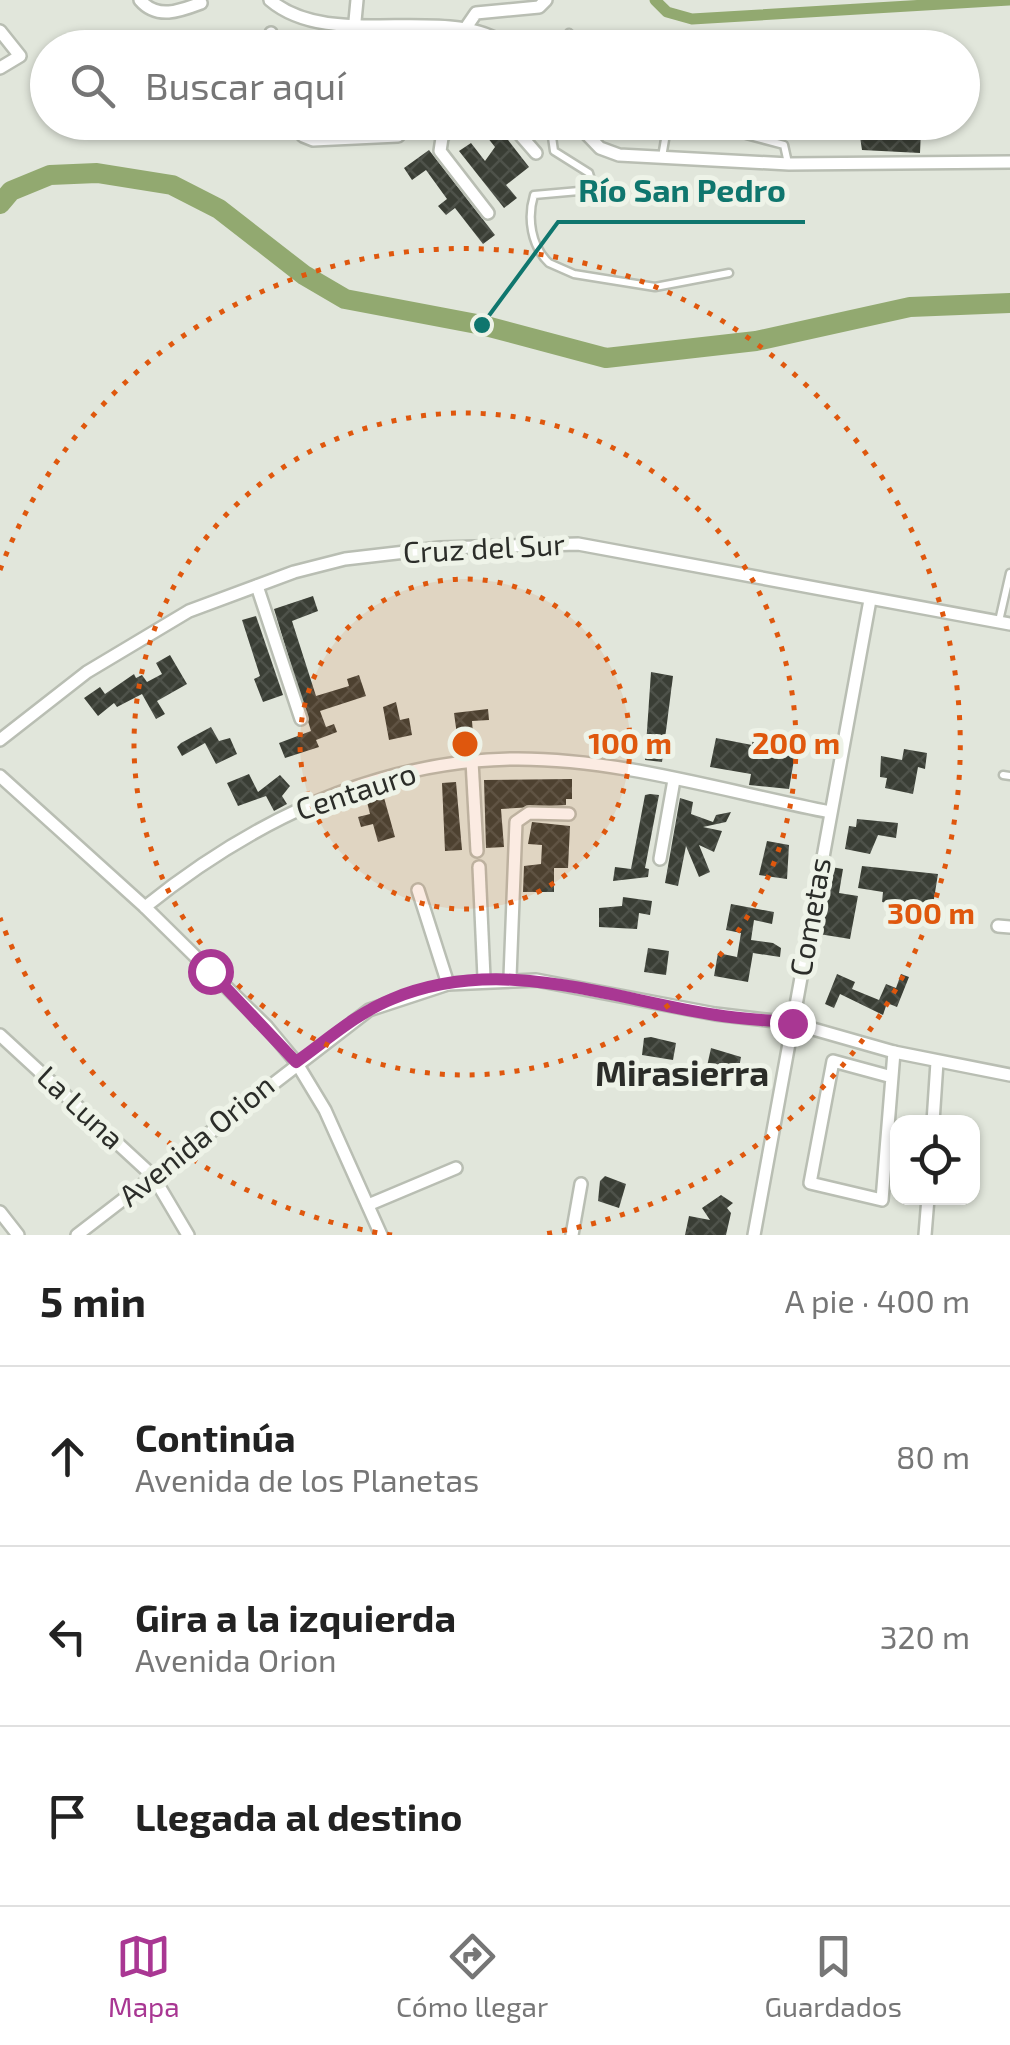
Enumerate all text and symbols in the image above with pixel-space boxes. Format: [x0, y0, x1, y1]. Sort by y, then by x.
search box [30, 30, 980, 140]
icon: search [65, 58, 120, 113]
text: Buscar aquí [145, 62, 346, 108]
callout: Río San Pedro [558, 160, 805, 222]
text: Río San Pedro [578, 170, 786, 208]
street label: Cruz del Sur [402, 525, 566, 569]
text: 100 m [588, 724, 672, 760]
text: 200 m [752, 724, 840, 760]
centre of rings [447, 726, 483, 762]
street label: Centauro [291, 754, 420, 826]
street label: Cometas [781, 855, 837, 979]
text: 300 m [887, 894, 975, 930]
route start [188, 949, 234, 995]
route end [770, 1001, 816, 1047]
district label: Mirasierra [595, 1051, 769, 1093]
street label: La Luna [31, 1058, 132, 1156]
street label: Avenida Orion [111, 1066, 281, 1213]
map controls [890, 1115, 980, 1205]
button: locate [890, 1115, 980, 1205]
text: 5 min [40, 1275, 146, 1325]
text: A pie · 400 m [785, 1281, 970, 1319]
text: Continúa [135, 1414, 296, 1460]
icon: ahead [40, 1429, 95, 1484]
text: 80 m [896, 1437, 970, 1475]
text: Avenida de los Planetas [135, 1460, 479, 1498]
text: Gira a la izquierda [135, 1594, 456, 1640]
icon: left [40, 1609, 95, 1664]
text: 320 m [880, 1617, 970, 1655]
text: Avenida Orion [135, 1640, 337, 1678]
icon: arrive [40, 1789, 95, 1844]
text: Llegada al destino [135, 1793, 463, 1839]
tab: Mapa [108, 1929, 180, 2023]
tab: Cómo llegar [396, 1929, 548, 2023]
tab: Guardados [764, 1929, 902, 2023]

